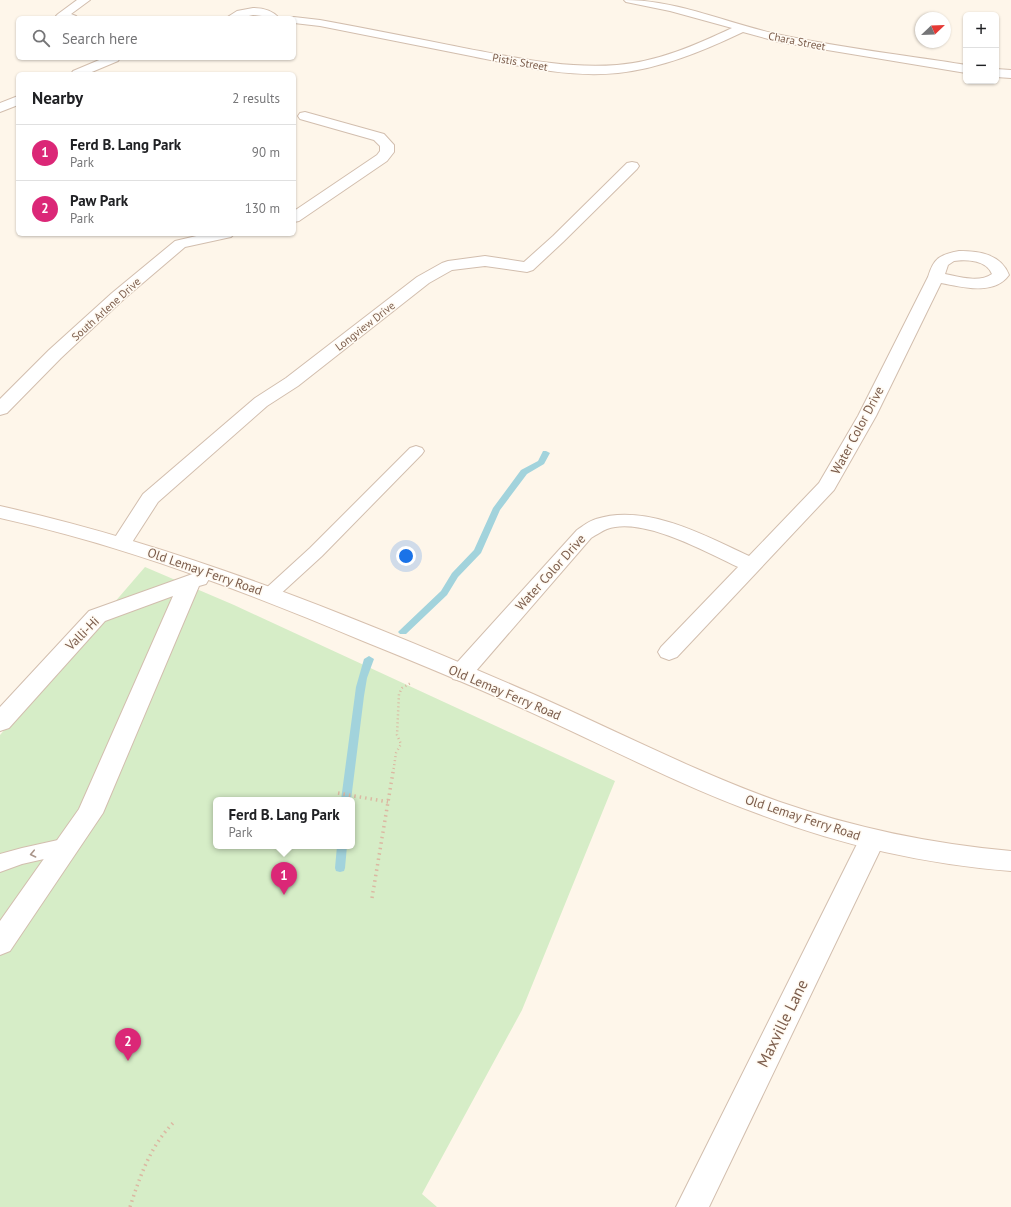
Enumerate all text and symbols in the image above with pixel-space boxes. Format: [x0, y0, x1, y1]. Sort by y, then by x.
north arrow [915, 12, 951, 48]
map controls [963, 12, 999, 84]
button: + [963, 12, 999, 48]
search box [16, 16, 296, 60]
icon: search [30, 27, 52, 49]
text: Search here [62, 29, 138, 48]
street label: Chara Street [767, 29, 827, 53]
button: − [963, 48, 999, 84]
street label: Pistis Street [491, 50, 549, 74]
text: Nearby [32, 87, 83, 109]
text: 2 results [232, 90, 280, 107]
text: Ferd B. Lang Park [70, 135, 181, 154]
text: 1 [41, 144, 49, 161]
text: 90 m [252, 144, 280, 161]
text: Park [70, 154, 94, 171]
text: Paw Park [70, 191, 128, 210]
text: 2 [41, 200, 49, 217]
text: 130 m [245, 200, 280, 217]
text: Park [70, 210, 94, 227]
street label: South Arlene Drive [69, 274, 144, 344]
street label: Longview Drive [332, 298, 398, 354]
street label: Water Color Drive [827, 383, 888, 477]
street label: Water Color Drive [512, 531, 589, 614]
street label: Old Lemay Ferry Road [145, 544, 265, 599]
your location [396, 546, 416, 566]
street label: Valli-Hi [61, 613, 103, 655]
street label: Old Lemay Ferry Road [446, 661, 564, 724]
street label: Old Lemay Ferry Road [743, 791, 863, 844]
popup [213, 797, 355, 849]
text: Ferd B. Lang Park [228, 805, 340, 824]
text: Park [228, 824, 252, 841]
one-way arrow [30, 849, 36, 857]
pin: 1 [271, 862, 297, 895]
street label: Maxville Lane [752, 976, 812, 1070]
pin: 2 [115, 1028, 141, 1061]

